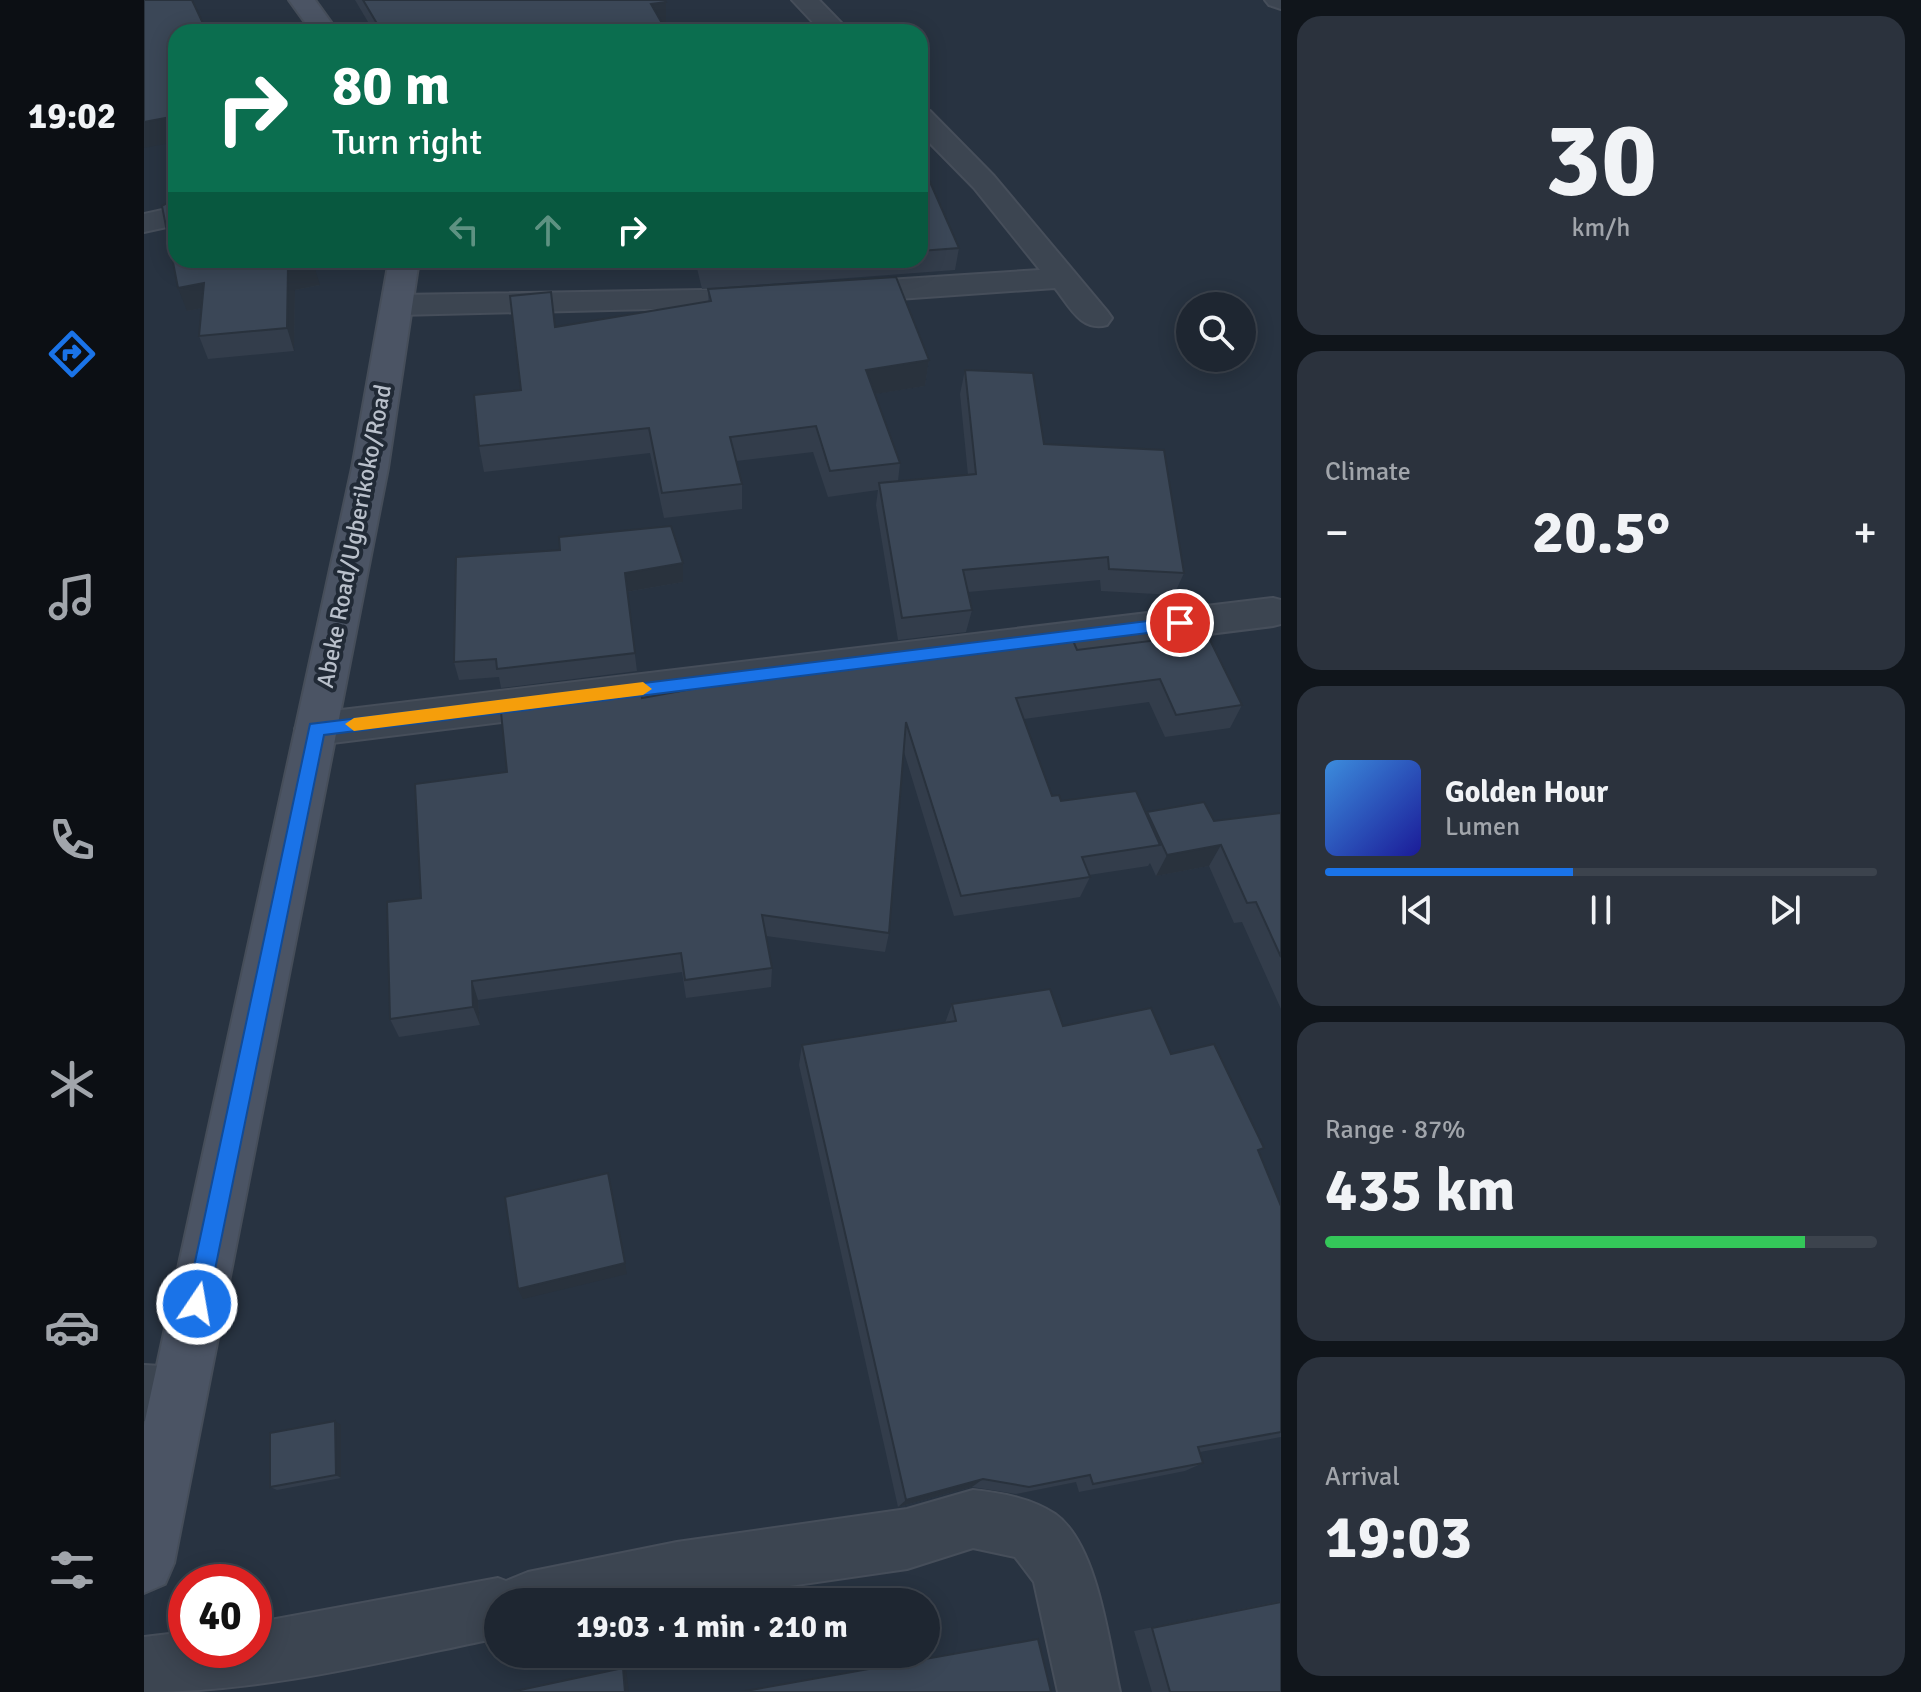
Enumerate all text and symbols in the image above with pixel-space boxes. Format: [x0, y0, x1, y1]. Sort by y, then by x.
text: 80 m [332, 51, 450, 120]
icon: right [200, 56, 304, 160]
text: 19:02 [28, 94, 116, 139]
text: 30 [1545, 96, 1657, 224]
text: Turn right [332, 120, 482, 165]
icon: left [442, 208, 486, 252]
icon: ahead [526, 208, 570, 252]
icon: right [610, 208, 654, 252]
text: km/h [1572, 212, 1630, 244]
map controls [1176, 292, 1256, 372]
button: search [1176, 292, 1256, 372]
icon: directions [44, 326, 100, 382]
street label: Abeke Road/Ugberikoko/Road [310, 382, 398, 690]
text: Climate [1325, 456, 1411, 488]
text: 20.5° [1532, 496, 1670, 570]
text: − [1325, 506, 1349, 560]
text: + [1853, 506, 1877, 560]
icon: music [44, 569, 100, 625]
pin [1146, 589, 1214, 657]
icon: arrive [1158, 601, 1202, 645]
text: Golden Hour [1445, 774, 1608, 811]
text: Lumen [1445, 811, 1520, 843]
icon: phone [44, 812, 100, 868]
icon: previous [1395, 888, 1439, 932]
icon: pause [1579, 888, 1623, 932]
icon: next [1763, 888, 1807, 932]
icon: climate [44, 1056, 100, 1112]
text: Range · 87% [1325, 1114, 1466, 1146]
text: 435 km [1325, 1154, 1515, 1228]
position arrow [155, 1262, 239, 1346]
icon: car [44, 1299, 100, 1355]
text: Arrival [1325, 1461, 1400, 1493]
text: 19:03 [1325, 1501, 1472, 1575]
icon: filters [44, 1542, 100, 1598]
speed limit sign: 40 [168, 1564, 272, 1668]
text: 19:03 · 1 min · 210 m [576, 1609, 848, 1646]

